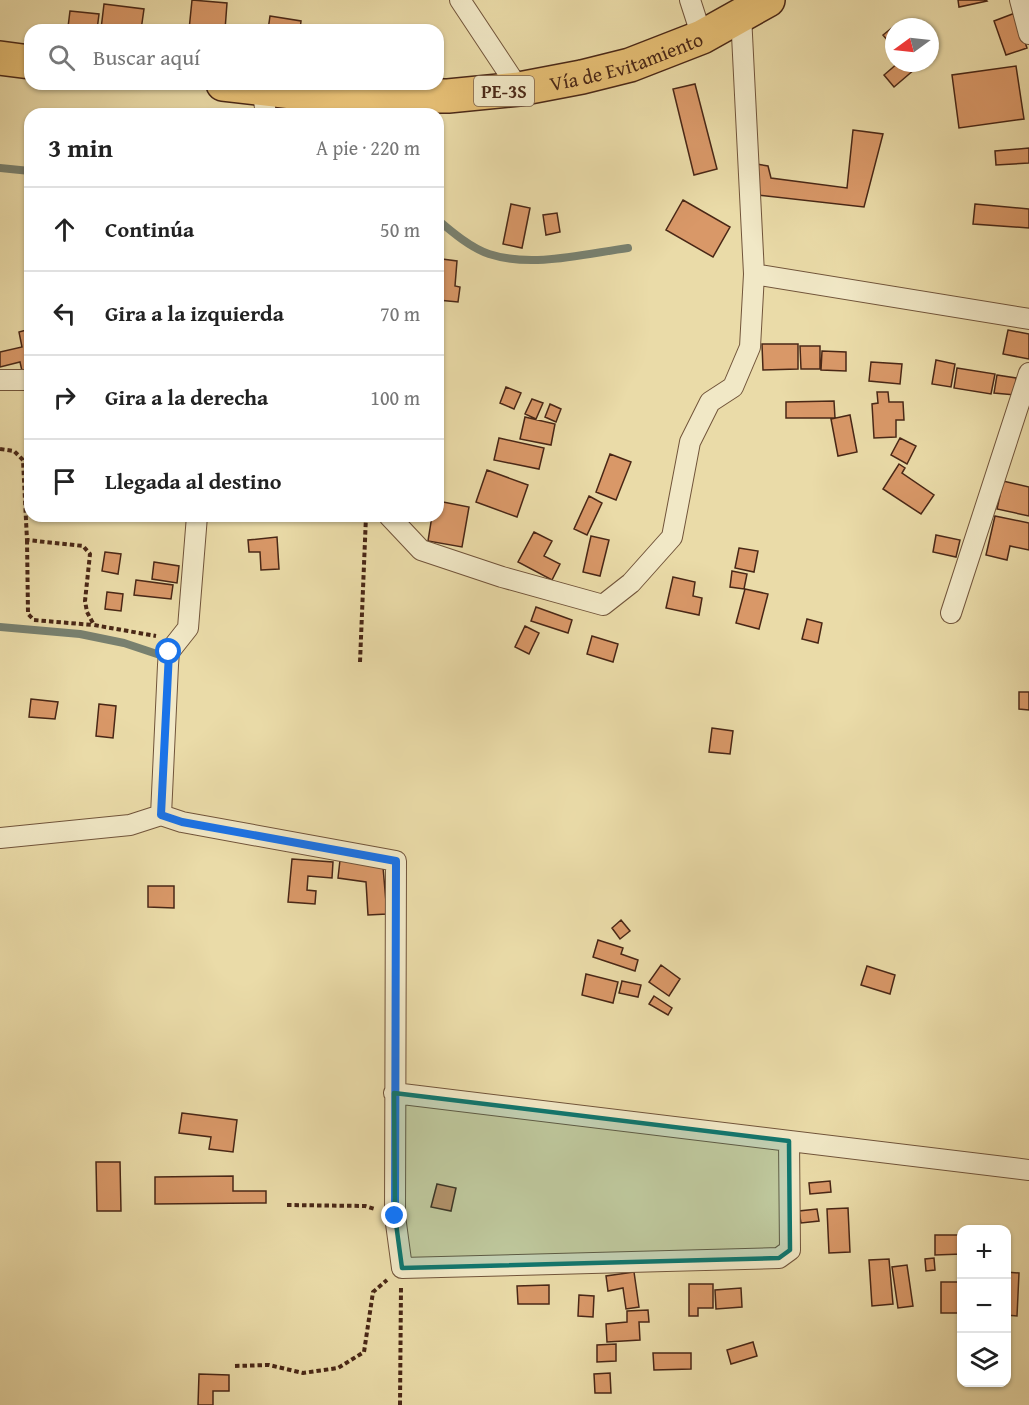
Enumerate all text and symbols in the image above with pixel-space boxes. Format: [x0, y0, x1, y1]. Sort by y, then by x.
north arrow [885, 18, 939, 72]
search box [24, 24, 444, 90]
street label: Vía de Evitamiento [547, 24, 707, 97]
icon: search [45, 41, 78, 74]
text: Buscar aquí [93, 41, 200, 73]
road number: PE-3S [474, 76, 534, 106]
text: 3 min [48, 128, 113, 167]
text: A pie · 220 m [316, 133, 420, 162]
icon: ahead [48, 213, 81, 246]
text: Continúa [105, 213, 194, 245]
text: 50 m [380, 215, 420, 244]
icon: left [48, 297, 81, 330]
text: Gira a la izquierda [105, 297, 284, 329]
text: 70 m [380, 299, 420, 328]
icon: right [48, 381, 81, 414]
text: Gira a la derecha [105, 381, 268, 413]
text: 100 m [370, 383, 420, 412]
icon: arrive [48, 465, 81, 498]
text: Llegada al destino [105, 465, 281, 497]
route start [155, 638, 181, 664]
route end [381, 1202, 407, 1228]
map controls [957, 1225, 1011, 1387]
button: + [957, 1225, 1011, 1279]
button: − [957, 1279, 1011, 1333]
button: layers [957, 1333, 1011, 1387]

